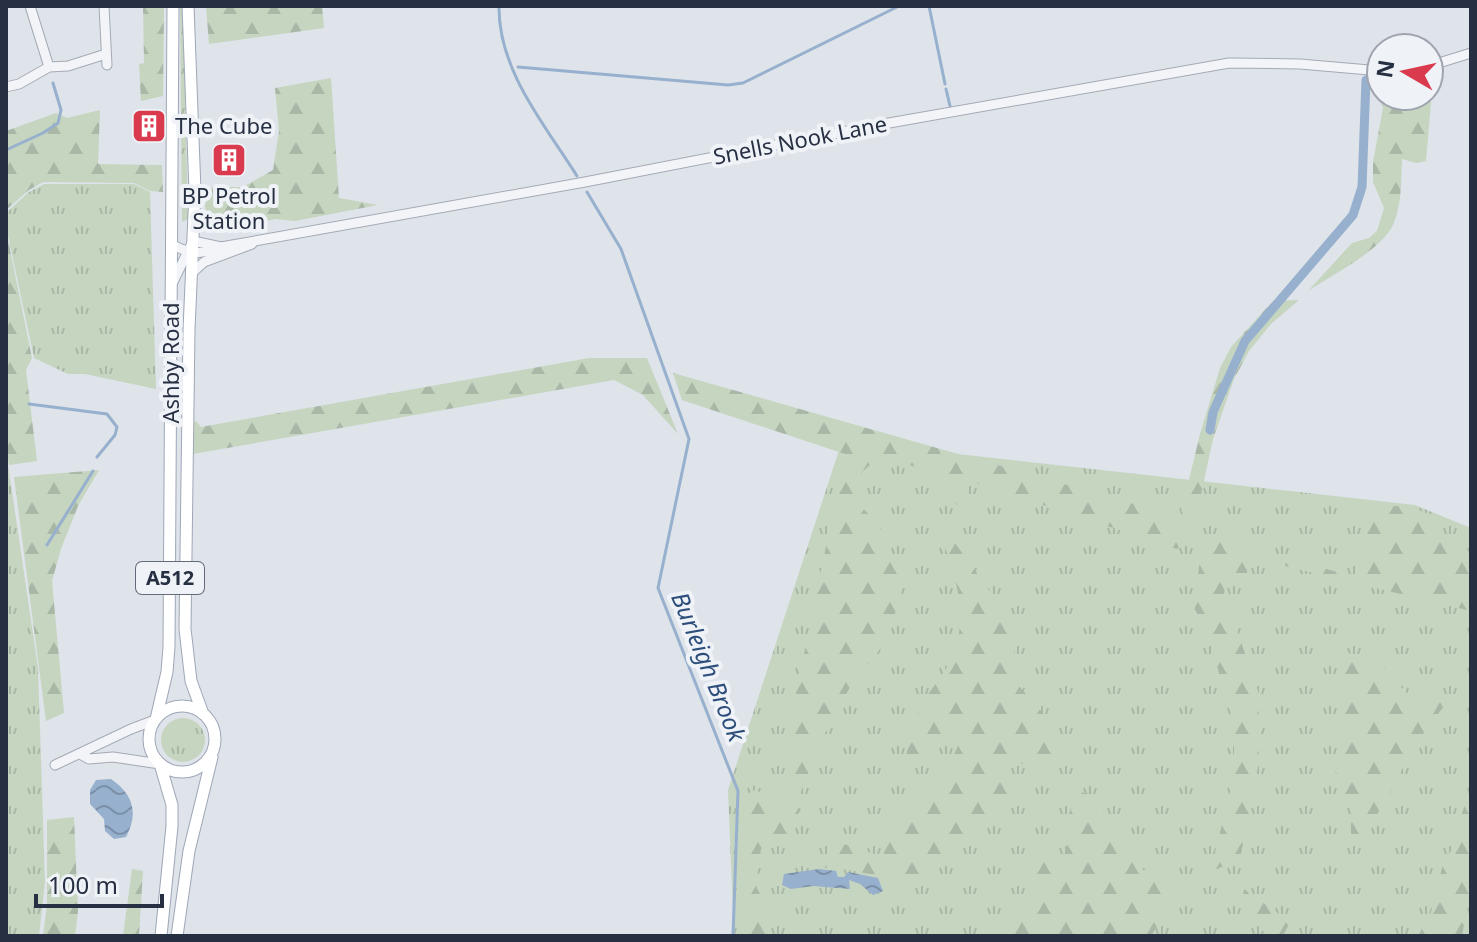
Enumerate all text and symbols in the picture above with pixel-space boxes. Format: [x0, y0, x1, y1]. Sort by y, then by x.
north arrow [1365, 32, 1445, 112]
text: N [1368, 58, 1400, 80]
building icon: The Cube [130, 107, 168, 145]
street label: Snells Nook Lane [710, 107, 889, 171]
place label: The Cube [175, 110, 272, 140]
building icon: BP Petrol Station [210, 141, 248, 179]
place label: BP Petrol Station [182, 180, 276, 235]
street label: Ashby Road [155, 302, 185, 424]
road number: A512 [136, 562, 204, 594]
water label: Burleigh Brook [664, 587, 755, 747]
scale bar [36, 858, 162, 908]
text: 100 m [48, 868, 118, 901]

